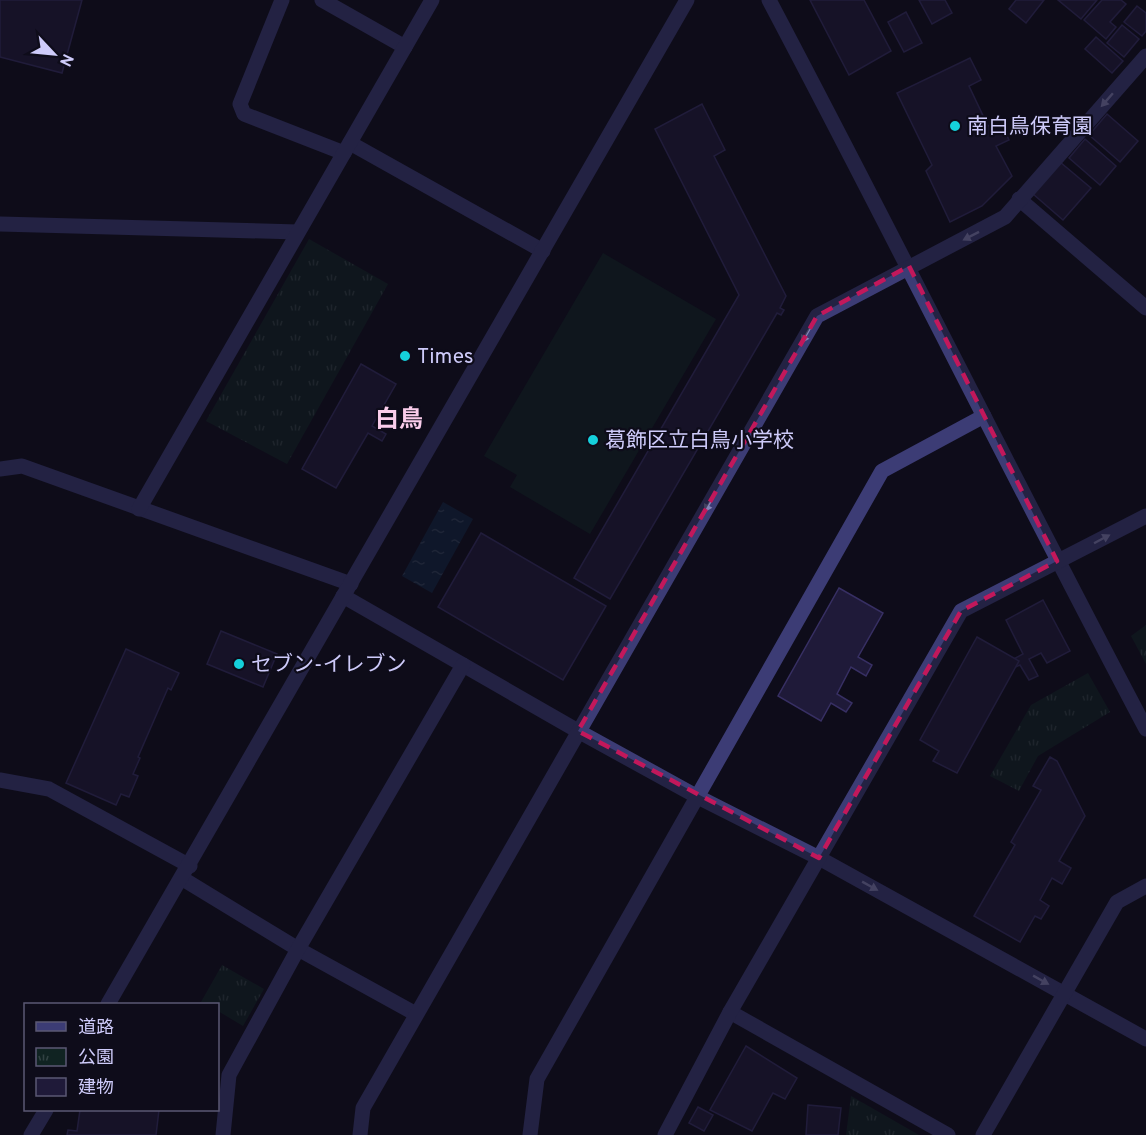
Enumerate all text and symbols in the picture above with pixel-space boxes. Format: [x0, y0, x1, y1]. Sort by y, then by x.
north arrow [24, 24, 84, 84]
text: N [54, 50, 77, 69]
one-way arrow [1101, 92, 1114, 107]
place label: 南白鳥保育園 [967, 114, 1093, 141]
marker: 南白鳥保育園 [948, 119, 962, 133]
one-way arrow [962, 232, 979, 241]
one-way arrow [801, 327, 812, 343]
place label: Times [417, 344, 474, 371]
marker: Times [398, 349, 412, 363]
district label: 白鳥 [375, 406, 423, 436]
place label: 葛飾区立白鳥小学校 [605, 428, 794, 455]
marker: 葛飾区立白鳥小学校 [586, 433, 600, 447]
one-way arrow [704, 496, 714, 513]
one-way arrow [1094, 534, 1111, 544]
place label: セブン-イレブン [251, 652, 406, 679]
marker: セブン-イレブン [232, 657, 246, 671]
one-way arrow [862, 881, 879, 891]
one-way arrow [1032, 975, 1049, 985]
legend [24, 1003, 219, 1111]
text: 道路 [78, 1017, 114, 1040]
text: 公園 [78, 1047, 114, 1070]
text: 建物 [78, 1077, 114, 1100]

